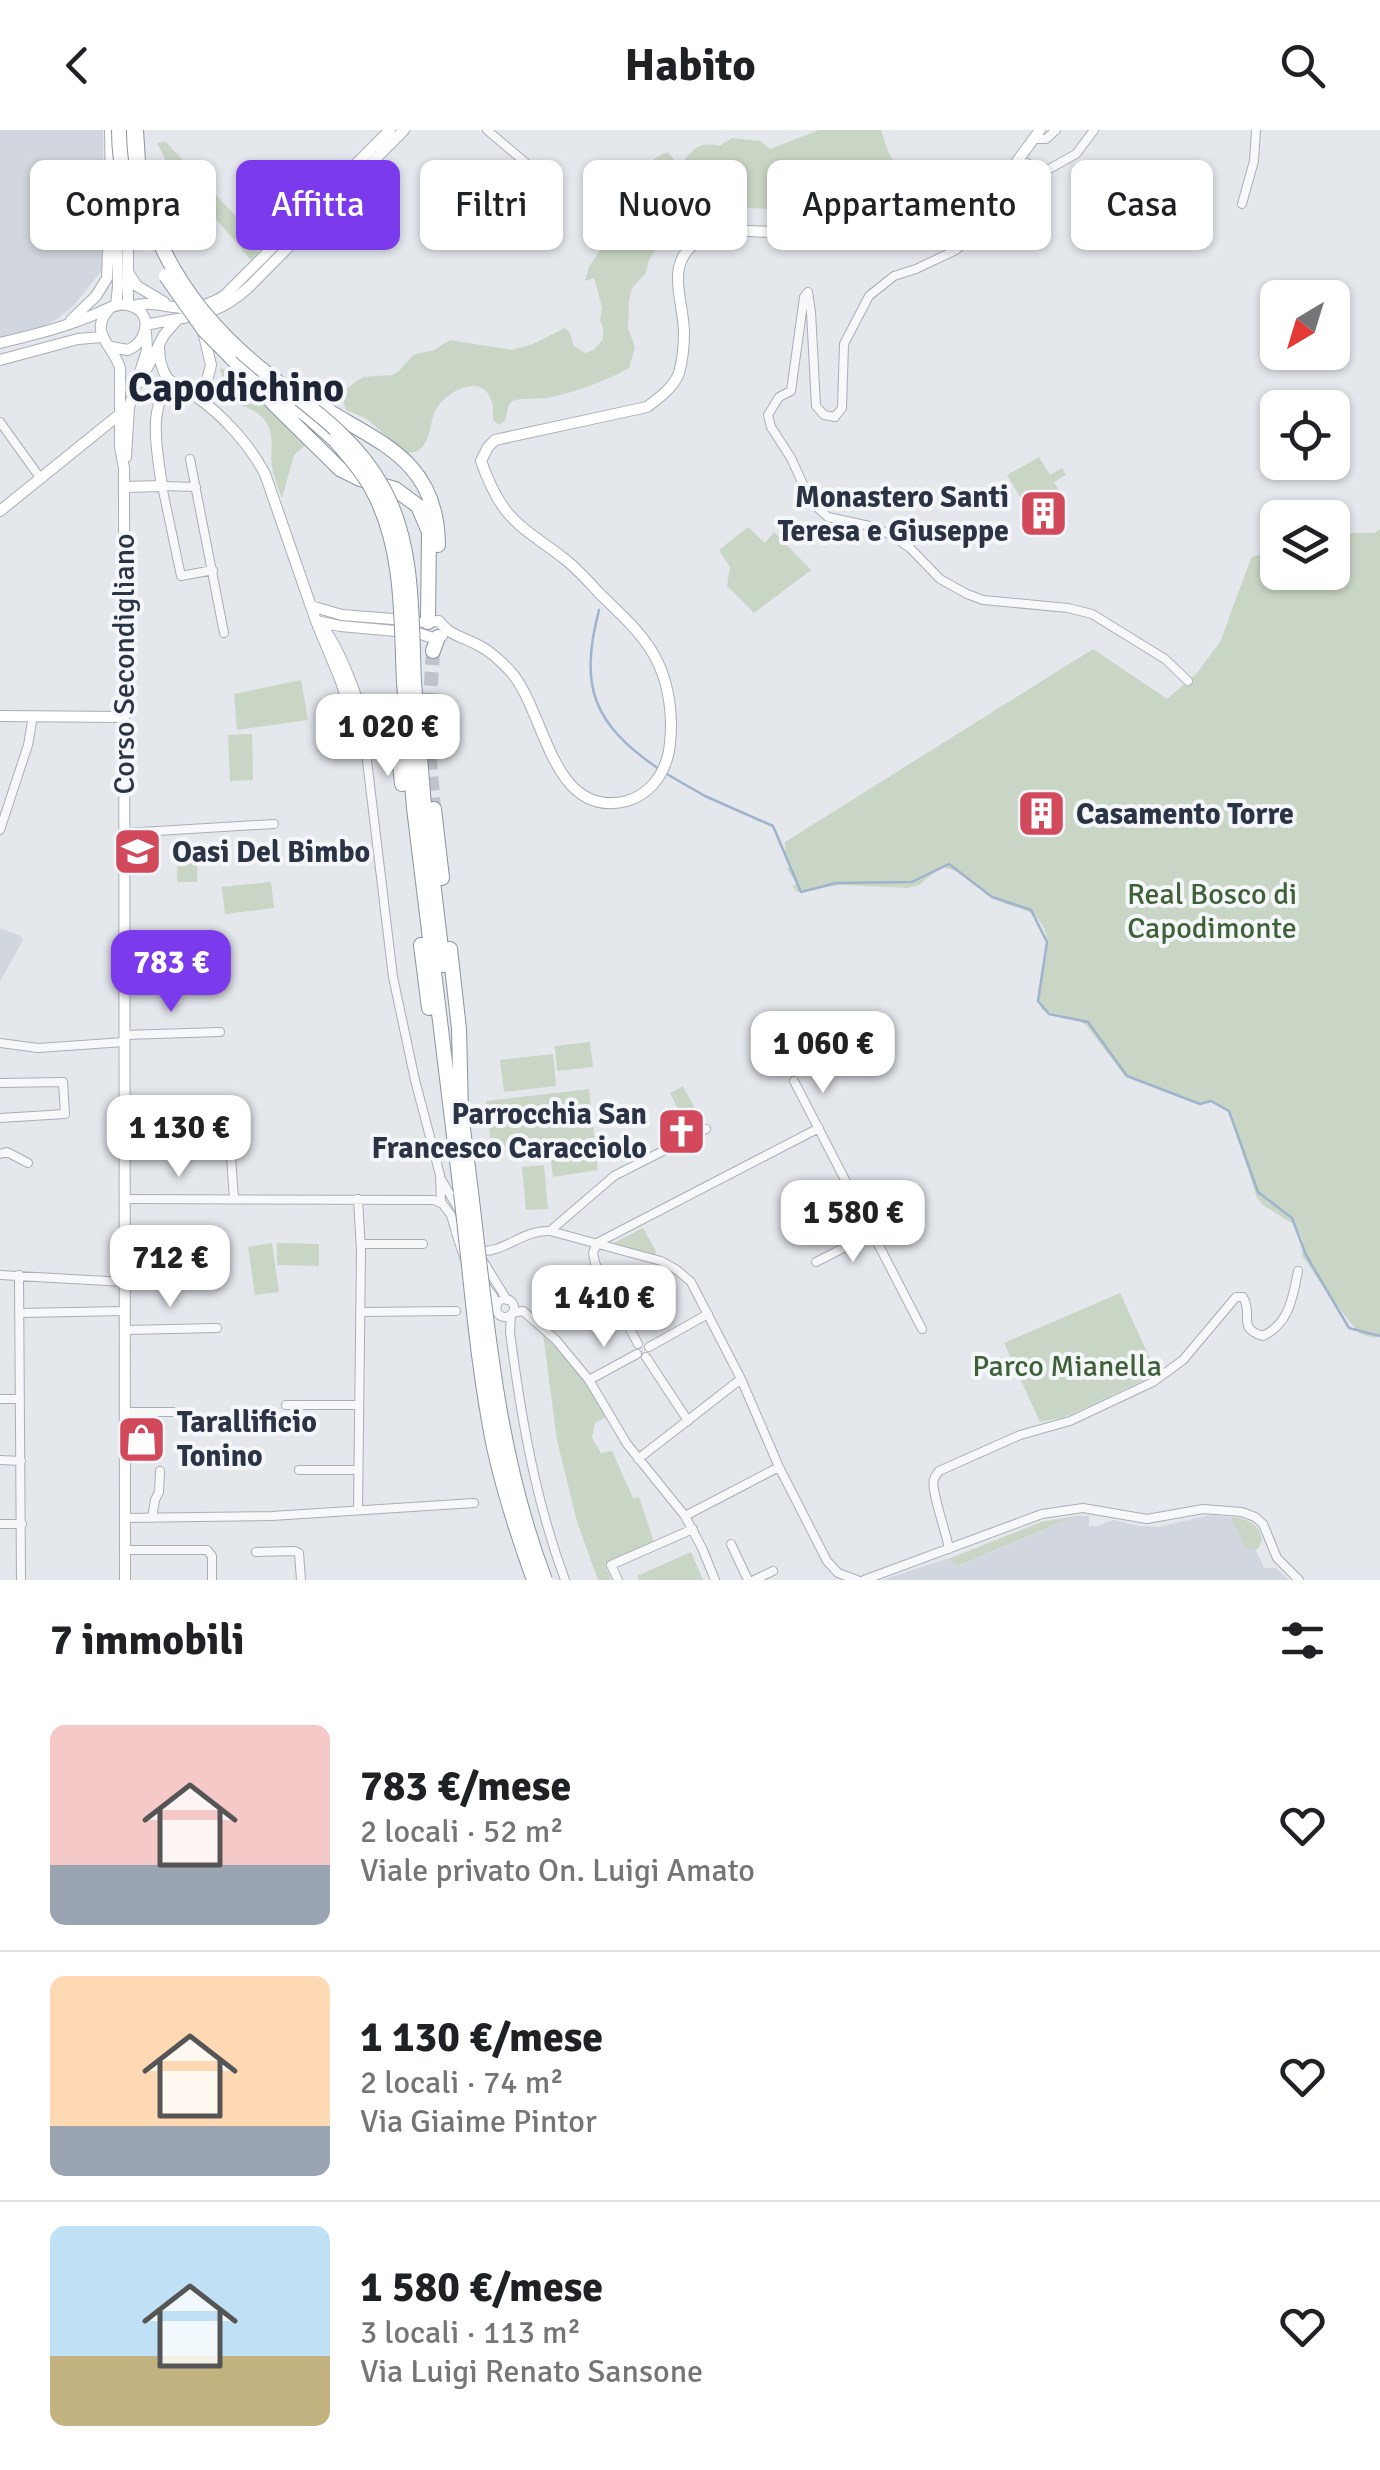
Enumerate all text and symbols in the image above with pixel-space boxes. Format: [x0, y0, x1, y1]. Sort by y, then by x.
icon: back [50, 38, 105, 93]
text: Habito [624, 38, 756, 93]
icon: search [1275, 38, 1330, 93]
chip: Compra [30, 160, 216, 250]
chip: Affitta [236, 160, 400, 250]
chip: Filtri [420, 160, 563, 250]
chip: Nuovo [583, 160, 747, 250]
chip: Appartamento [767, 160, 1051, 250]
chip: Casa [1071, 160, 1213, 250]
north arrow [1260, 280, 1350, 370]
map controls [1260, 280, 1350, 590]
district label: Capodichino [128, 363, 344, 413]
button: locate [1260, 390, 1350, 480]
place label: Monastero Santi Teresa e Giuseppe [778, 479, 1009, 550]
building icon: Monastero Santi Teresa e Giuseppe [1018, 488, 1070, 540]
button: layers [1260, 500, 1350, 590]
street label: Corso Secondigliano [106, 533, 143, 795]
pin: 1 020 € [296, 694, 480, 779]
text: 1 020 € [338, 707, 438, 746]
building icon: Casamento Torre [1015, 788, 1067, 840]
place label: Casamento Torre [1076, 796, 1294, 833]
school or university icon: Oasi Del Bimbo [111, 826, 163, 878]
place label: Oasi Del Bimbo [172, 834, 370, 871]
park label: Real Bosco di Capodimonte [1127, 876, 1297, 947]
pin: 783 € [101, 930, 241, 1015]
text: 783 € [133, 943, 209, 982]
pin: 1 060 € [731, 1011, 915, 1096]
text: 1 060 € [773, 1024, 873, 1063]
pin: 1 130 € [87, 1095, 271, 1180]
place label: Parrocchia San Francesco Caracciolo [371, 1096, 647, 1167]
church icon: Parrocchia San Francesco Caracciolo [656, 1105, 708, 1157]
text: 1 130 € [129, 1108, 229, 1147]
pin: 1 580 € [761, 1180, 945, 1265]
text: 1 580 € [803, 1193, 903, 1232]
pin: 712 € [100, 1225, 240, 1310]
text: 712 € [132, 1238, 208, 1277]
pin: 1 410 € [512, 1265, 696, 1350]
text: 1 410 € [554, 1278, 654, 1317]
park label: Parco Mianella [972, 1348, 1162, 1385]
place label: Tarallificio Tonino [177, 1404, 317, 1475]
shop icon: Tarallificio Tonino [116, 1413, 168, 1465]
icon: filters [1275, 1613, 1330, 1668]
text: 7 immobili [50, 1615, 244, 1666]
text: 783 €/mese [360, 1761, 571, 1812]
icon: home [130, 1765, 250, 1885]
icon: heart [1275, 1798, 1330, 1853]
text: 2 locali · 52 m² [360, 1812, 564, 1851]
text: Viale privato On. Luigi Amato [360, 1851, 755, 1890]
text: 1 130 €/mese [360, 2012, 603, 2063]
icon: home [130, 2016, 250, 2136]
icon: heart [1275, 2049, 1330, 2104]
text: 2 locali · 74 m² [360, 2063, 564, 2102]
text: Via Giaime Pintor [360, 2102, 597, 2141]
text: 1 580 €/mese [360, 2262, 603, 2313]
icon: home [130, 2266, 250, 2386]
icon: heart [1275, 2299, 1330, 2354]
text: 3 locali · 113 m² [360, 2313, 581, 2352]
text: Via Luigi Renato Sansone [360, 2352, 703, 2391]

